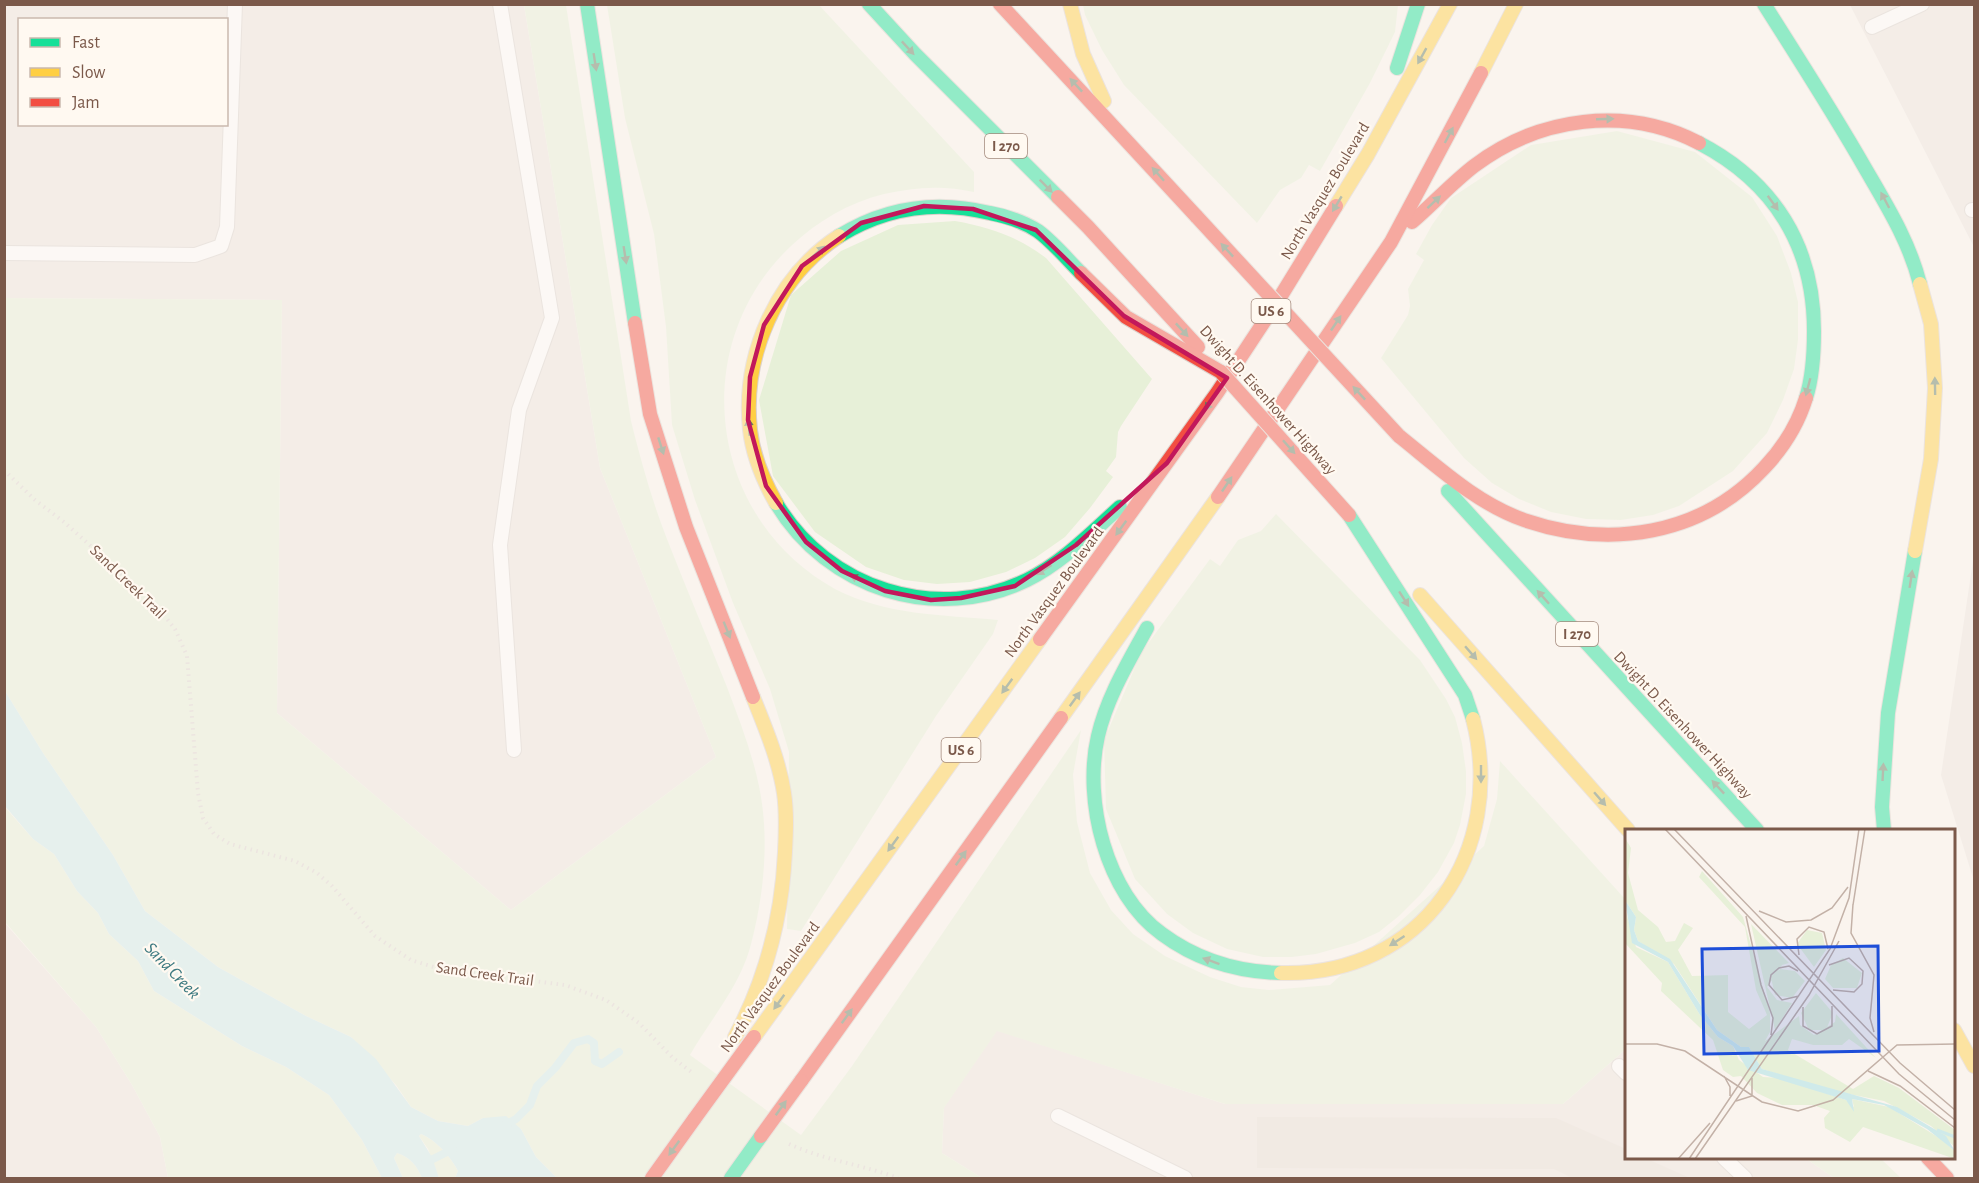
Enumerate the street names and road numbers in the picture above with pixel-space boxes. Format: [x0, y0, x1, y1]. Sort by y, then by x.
street label: North Vasquez Boulevard [1278, 120, 1372, 262]
road number: I 270 [985, 134, 1027, 158]
road number: US 6 [1252, 299, 1290, 323]
street label: Dwight D. Eisenhower Highway [1196, 322, 1339, 479]
street label: North Vasquez Boulevard [1001, 524, 1107, 660]
street label: Sand Creek Trail [87, 542, 169, 622]
road number: I 270 [1556, 622, 1598, 646]
street label: Dwight D. Eisenhower Highway [1610, 648, 1755, 802]
road number: US 6 [942, 738, 980, 762]
street label: North Vasquez Boulevard [717, 919, 823, 1055]
street label: Sand Creek Trail [435, 959, 535, 989]

